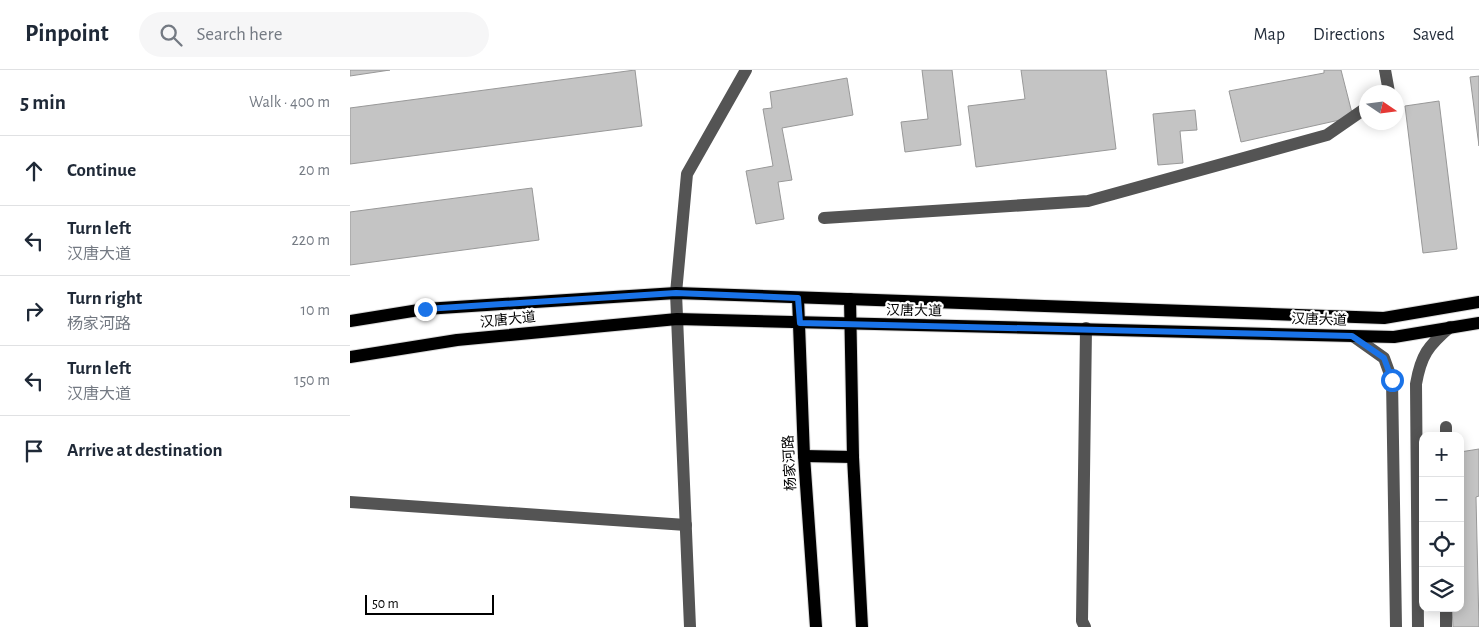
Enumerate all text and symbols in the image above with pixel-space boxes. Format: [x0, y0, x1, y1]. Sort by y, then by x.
search box [139, 12, 489, 57]
icon: search [157, 21, 185, 49]
text: Pinpoint [25, 22, 109, 46]
text: Search here [197, 25, 283, 44]
text: Map [1254, 26, 1285, 44]
text: Directions [1313, 26, 1385, 44]
text: Saved [1413, 26, 1454, 44]
north arrow [1359, 85, 1404, 130]
text: 5 min [20, 92, 66, 113]
text: Walk · 400 m [249, 94, 330, 110]
icon: ahead [20, 157, 48, 185]
text: Continue [67, 161, 136, 180]
text: 20 m [299, 162, 330, 178]
text: Turn left [67, 219, 131, 238]
icon: left [20, 227, 48, 255]
text: 220 m [292, 232, 330, 248]
text: 汉唐大道 [67, 246, 131, 262]
text: Turn right [67, 289, 142, 308]
icon: right [20, 297, 48, 325]
route end [414, 298, 437, 321]
text: 10 m [301, 302, 330, 318]
street label: 汉唐大道 [886, 303, 942, 318]
street label: 汉唐大道 [479, 309, 537, 330]
street label: 汉唐大道 [1291, 311, 1347, 328]
text: 杨家河路 [67, 316, 131, 332]
text: Turn left [67, 359, 131, 378]
icon: left [20, 367, 48, 395]
route start [1381, 369, 1404, 392]
text: 150 m [294, 372, 330, 388]
text: 汉唐大道 [67, 386, 131, 402]
map controls [1419, 432, 1464, 612]
button: + [1419, 432, 1464, 477]
street label: 杨家河路 [780, 435, 798, 491]
icon: arrive [20, 437, 48, 465]
text: Arrive at destination [67, 441, 223, 460]
button: − [1419, 477, 1464, 522]
button: locate [1419, 522, 1464, 567]
button: layers [1419, 567, 1464, 612]
scale bar [365, 592, 494, 615]
text: 50 m [372, 597, 399, 611]

